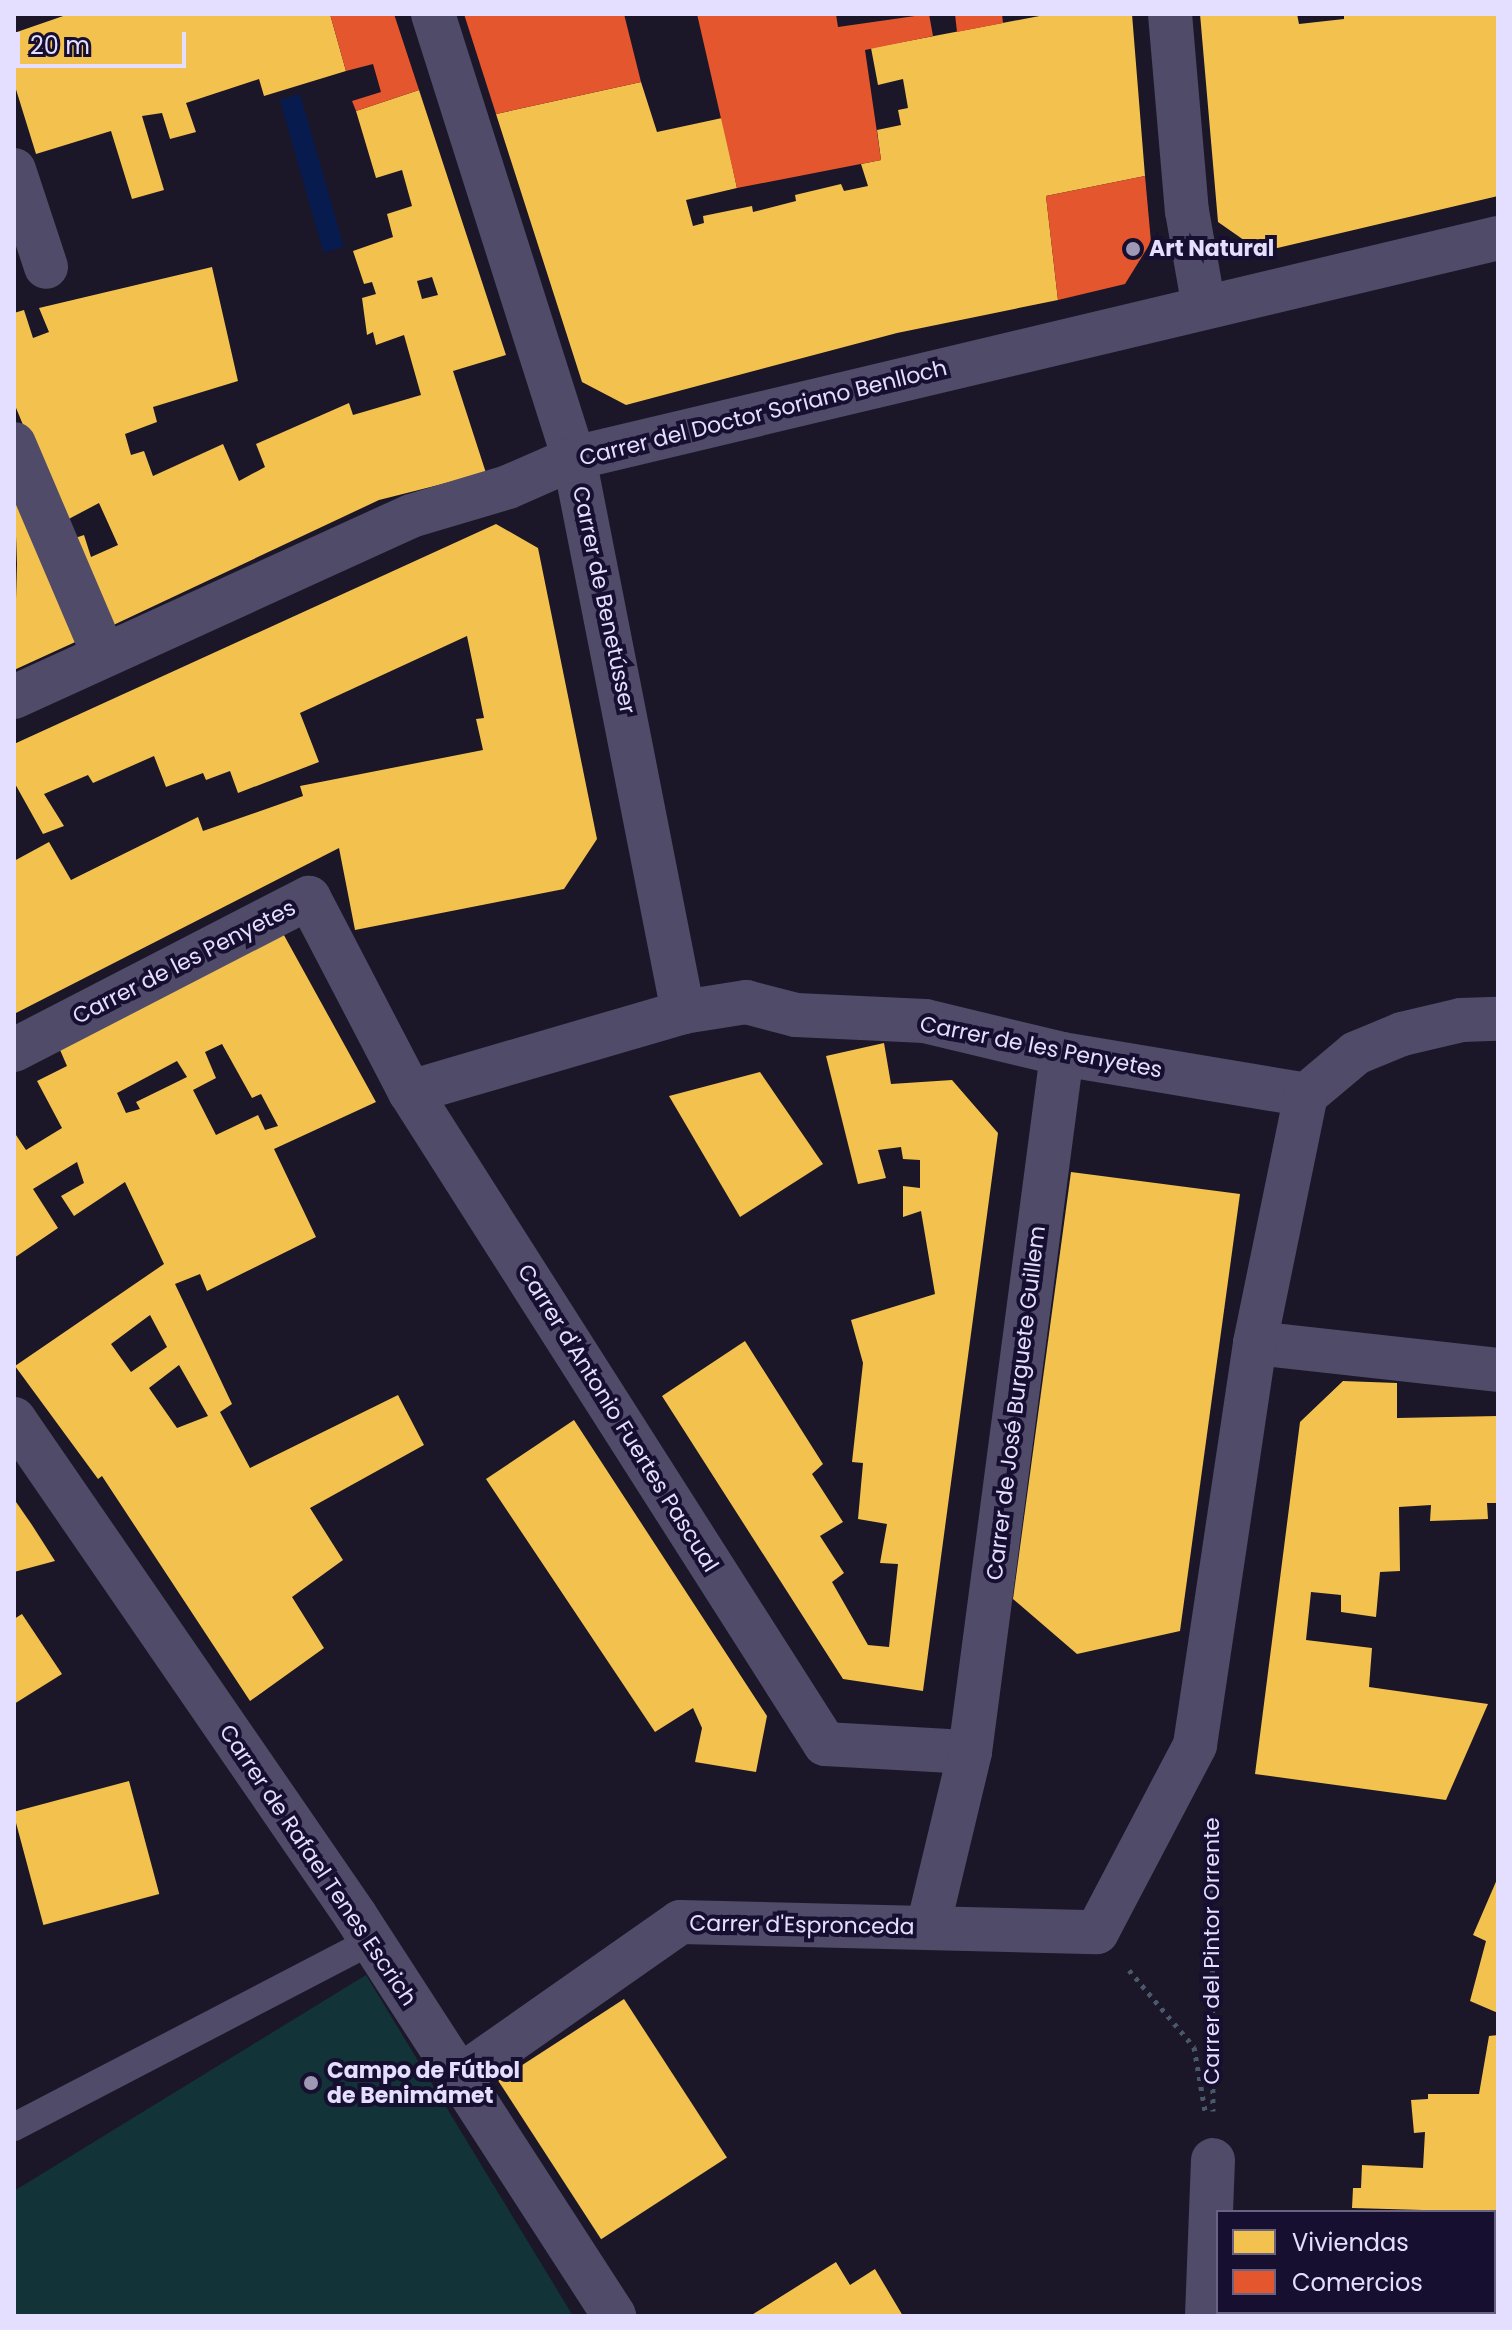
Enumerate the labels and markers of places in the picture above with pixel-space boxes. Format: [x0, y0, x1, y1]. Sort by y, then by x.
place label: Art Natural [1149, 236, 1274, 262]
marker: Art Natural [1124, 240, 1142, 258]
place label: Campo de Fútbol de Benimámet [327, 2057, 520, 2108]
marker: Campo de Fútbol de Benimámet [302, 2074, 320, 2092]

